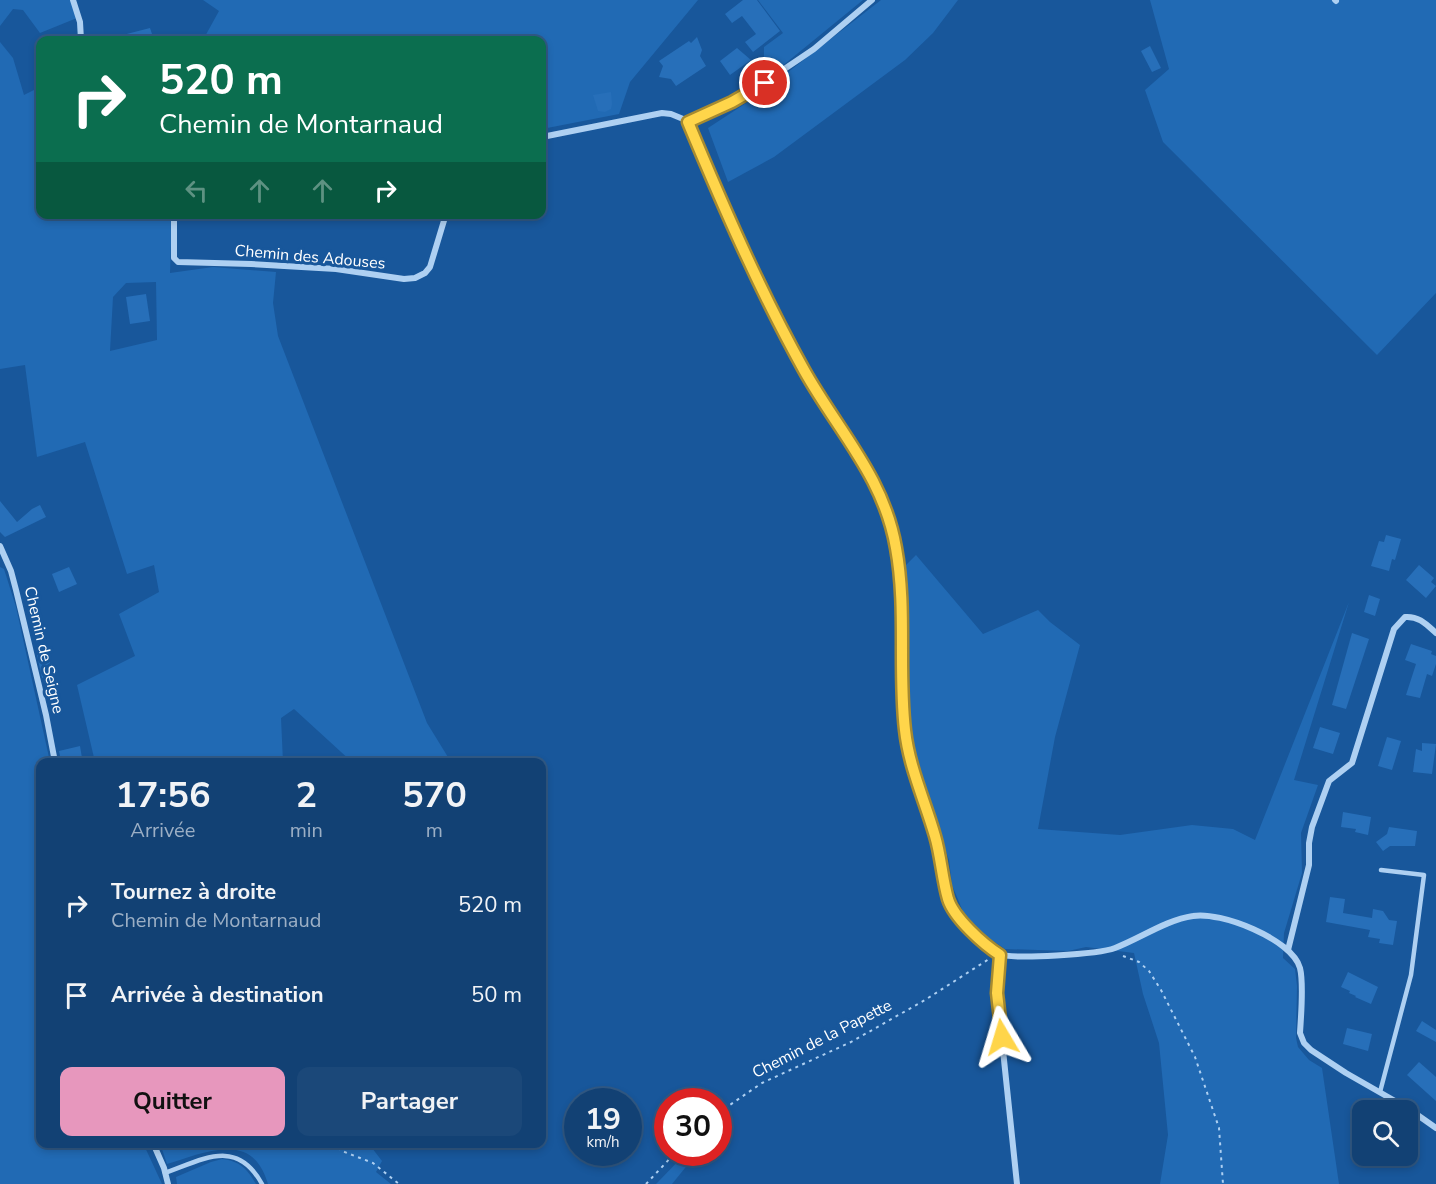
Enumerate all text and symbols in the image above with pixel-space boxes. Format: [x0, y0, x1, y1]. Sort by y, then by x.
text: 520 m [159, 52, 283, 109]
pin [739, 57, 790, 108]
icon: right [60, 60, 138, 138]
icon: arrive [748, 66, 781, 99]
text: Chemin de Montarnaud [159, 106, 443, 143]
icon: left [180, 174, 213, 207]
icon: ahead [243, 174, 276, 207]
icon: ahead [306, 174, 339, 207]
icon: right [369, 174, 402, 207]
street label: Chemin des Adouses [234, 239, 386, 275]
street label: Chemin de Seigne [19, 584, 69, 716]
text: 17:56 [115, 771, 211, 820]
text: 2 [295, 771, 317, 820]
text: 570 [402, 771, 467, 820]
text: Arrivée [130, 817, 195, 844]
text: min [290, 817, 323, 844]
text: m [426, 817, 443, 844]
text: Tournez à droite [111, 877, 276, 907]
icon: right [60, 889, 93, 922]
text: 520 m [458, 890, 522, 920]
text: Chemin de Montarnaud [111, 907, 321, 934]
icon: arrive [60, 979, 93, 1012]
text: Arrivée à destination [111, 980, 324, 1010]
text: 50 m [471, 980, 522, 1010]
street label: Chemin de la Papette [749, 994, 895, 1084]
position arrow [970, 1005, 1034, 1069]
button: Quitter [60, 1067, 285, 1136]
button: Partager [297, 1067, 522, 1136]
speed limit sign: 30 [654, 1088, 732, 1166]
text: 19 [585, 1099, 621, 1140]
map controls [1352, 1100, 1418, 1166]
button: search [1352, 1100, 1418, 1166]
text: km/h [586, 1132, 620, 1152]

